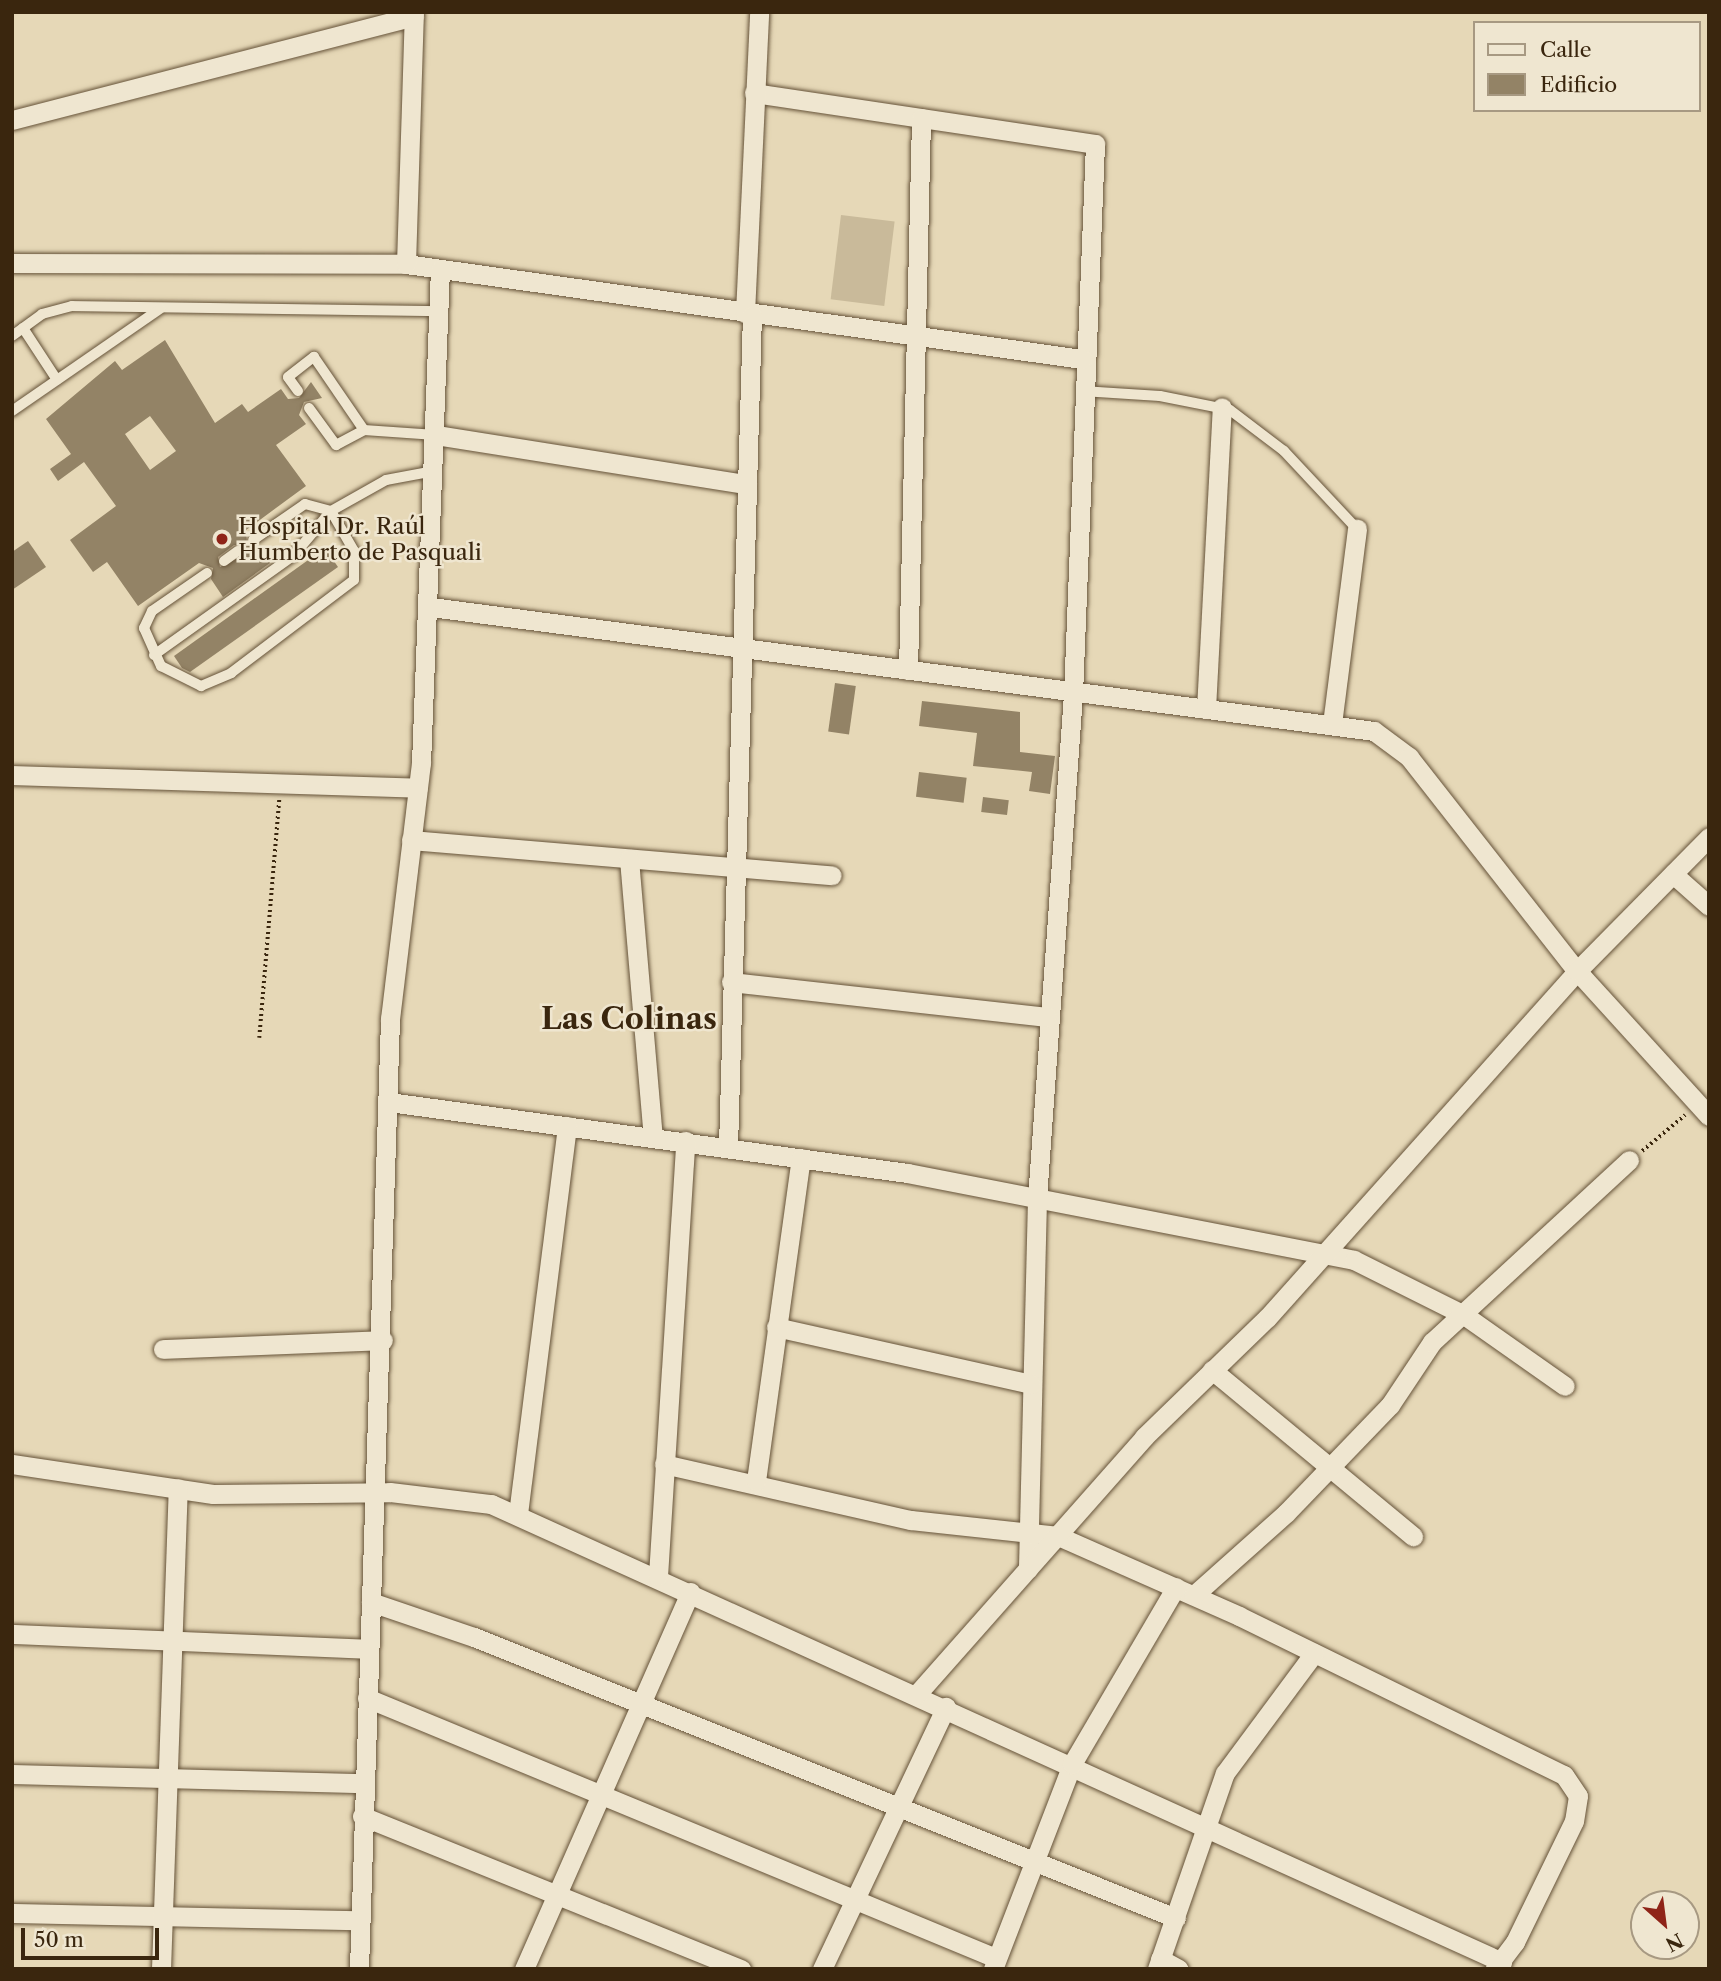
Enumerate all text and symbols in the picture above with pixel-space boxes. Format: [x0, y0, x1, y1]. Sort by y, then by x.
legend [1472, 21, 1700, 112]
text: Calle [1540, 37, 1592, 62]
text: Edificio [1540, 72, 1617, 97]
place label: Hospital Dr. Raúl Humberto de Pasquali [238, 512, 482, 566]
marker: Hospital Dr. Raúl Humberto de Pasquali [212, 529, 232, 549]
district label: Las Colinas [541, 1001, 717, 1037]
north arrow [1630, 1890, 1700, 1960]
scale bar [24, 1914, 163, 1958]
text: 50 m [34, 1927, 84, 1952]
text: N [1661, 1928, 1687, 1956]

